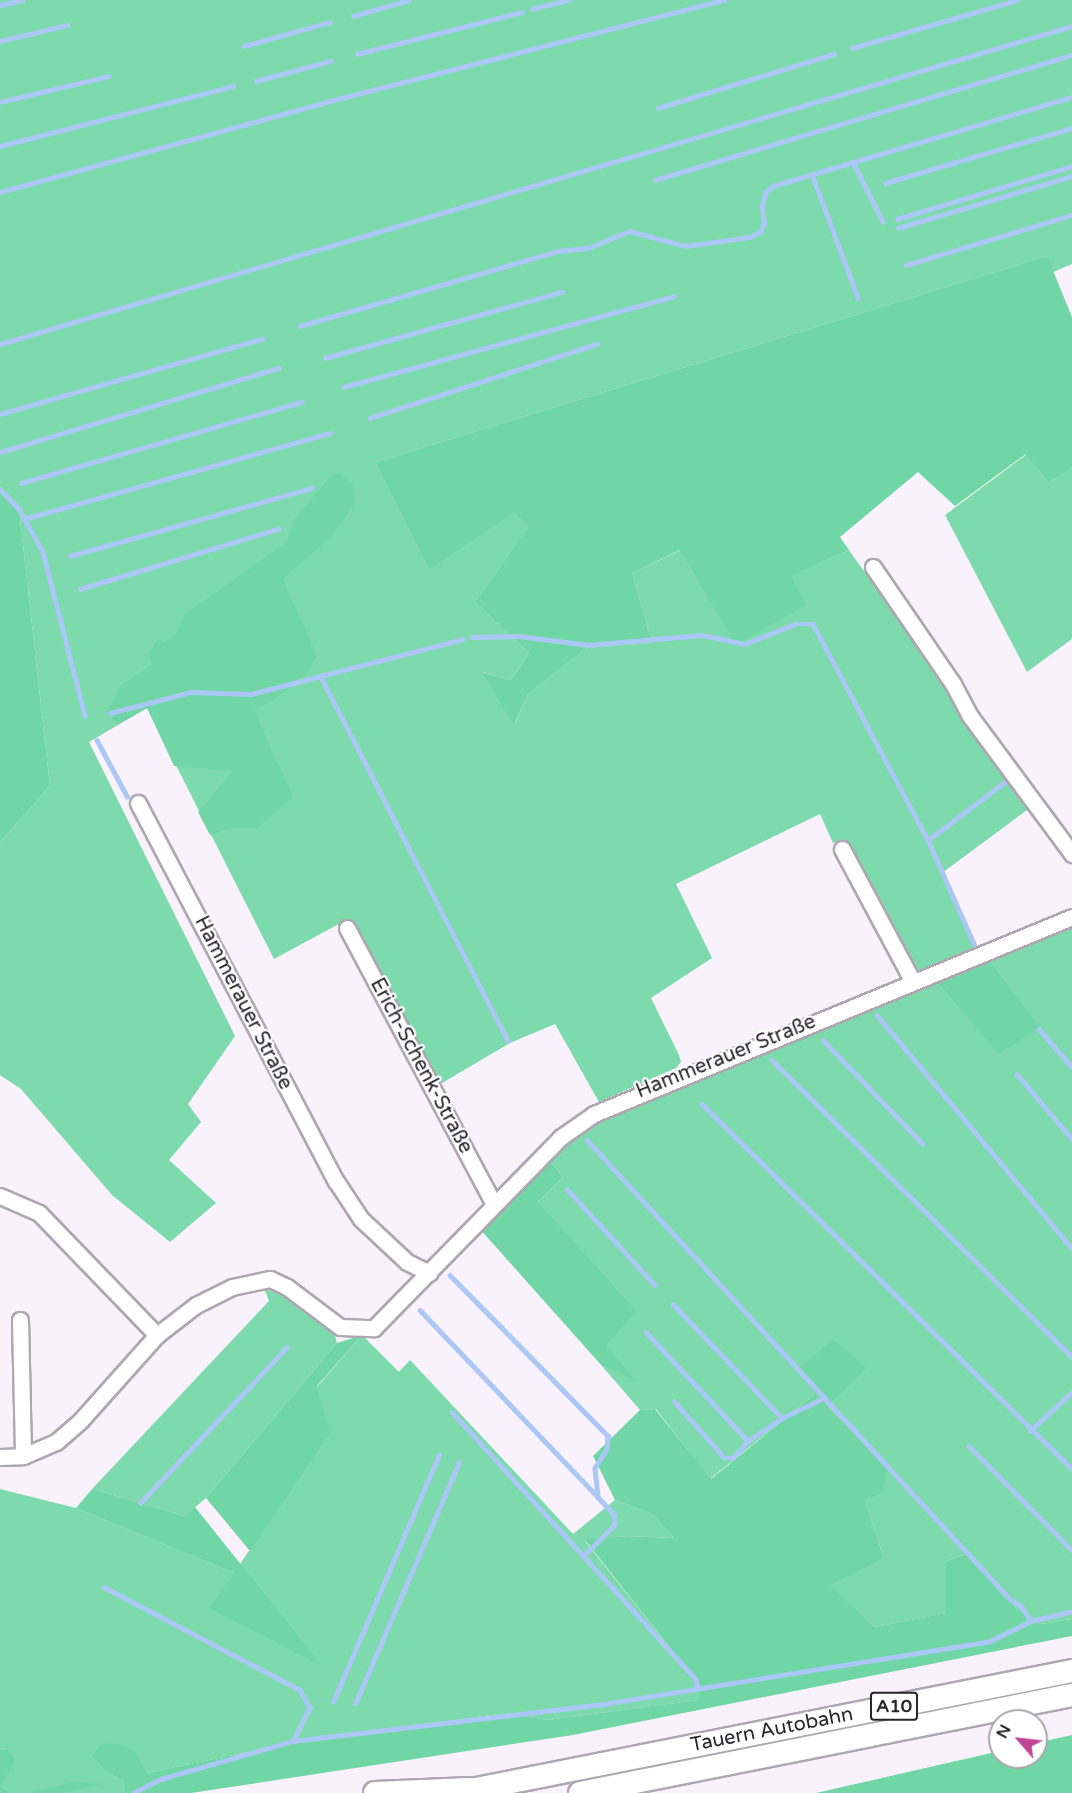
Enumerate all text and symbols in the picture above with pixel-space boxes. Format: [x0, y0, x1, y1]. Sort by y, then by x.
street label: Hammerauer Straße [189, 912, 297, 1094]
street label: Erich-Schenk-Straße [365, 974, 477, 1158]
street label: Hammerauer Straße [633, 1010, 819, 1104]
road number: A10 [868, 1691, 920, 1721]
street label: Tauern Autobahn [689, 1702, 855, 1758]
north arrow [988, 1709, 1048, 1769]
text: N [992, 1721, 1016, 1742]

